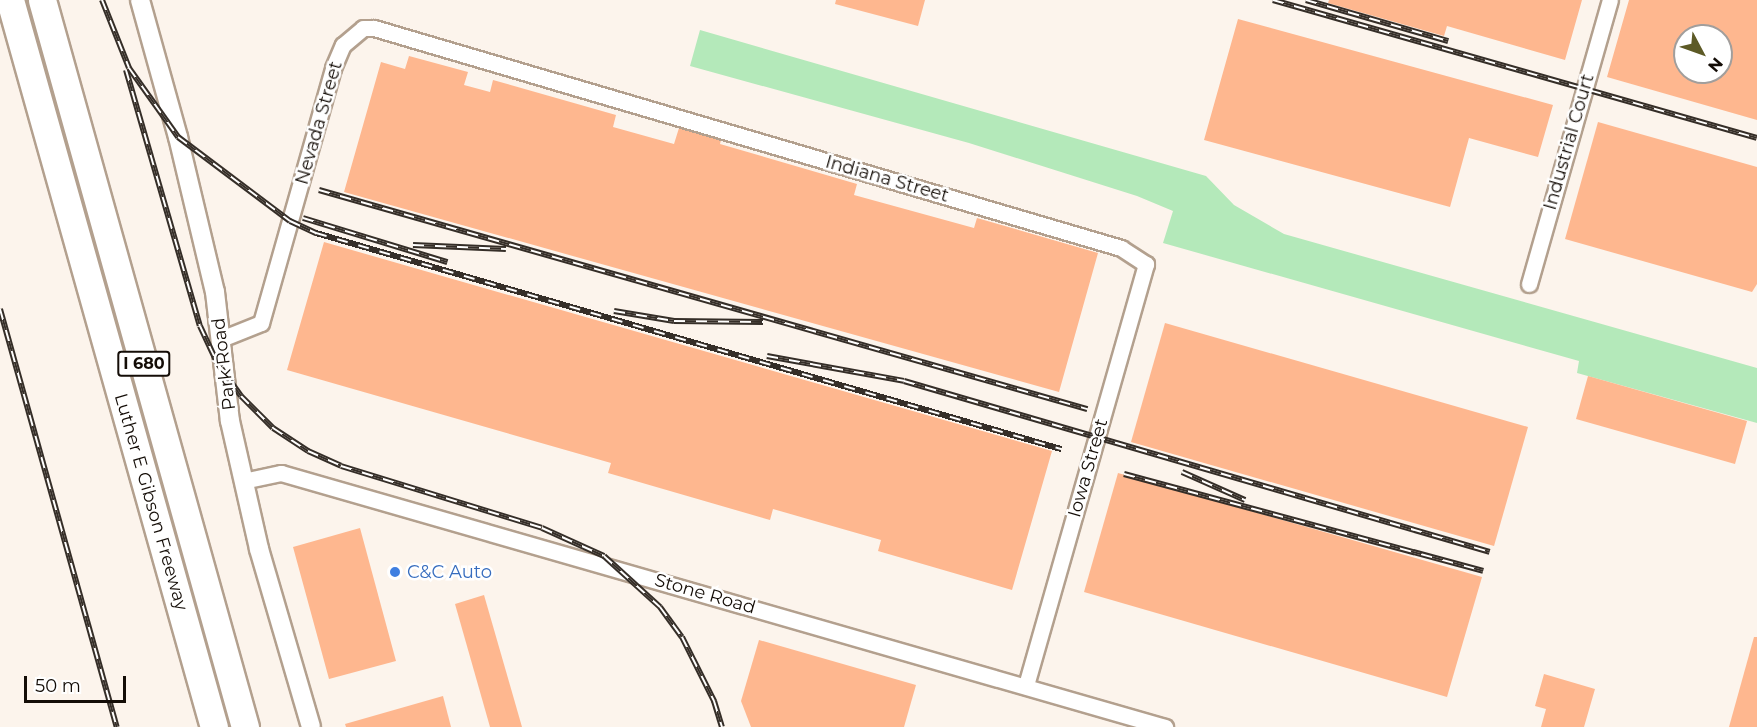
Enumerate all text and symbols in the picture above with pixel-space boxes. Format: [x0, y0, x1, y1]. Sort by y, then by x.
north arrow [1673, 24, 1733, 84]
text: N [1704, 54, 1727, 76]
street label: Nevada Street [291, 59, 347, 187]
street label: Industrial Court [1539, 71, 1599, 213]
street label: Indiana Street [823, 151, 951, 207]
street label: Park Road [208, 317, 240, 411]
road number: I 680 [117, 351, 171, 377]
street label: Luther E Gibson Freeway [110, 391, 192, 613]
street label: Iowa Street [1064, 416, 1112, 520]
place label: C&C Auto [407, 561, 492, 583]
marker: C&C Auto [388, 565, 402, 579]
street label: Stone Road [652, 569, 758, 619]
scale bar [27, 664, 129, 702]
text: 50 m [35, 675, 81, 697]

